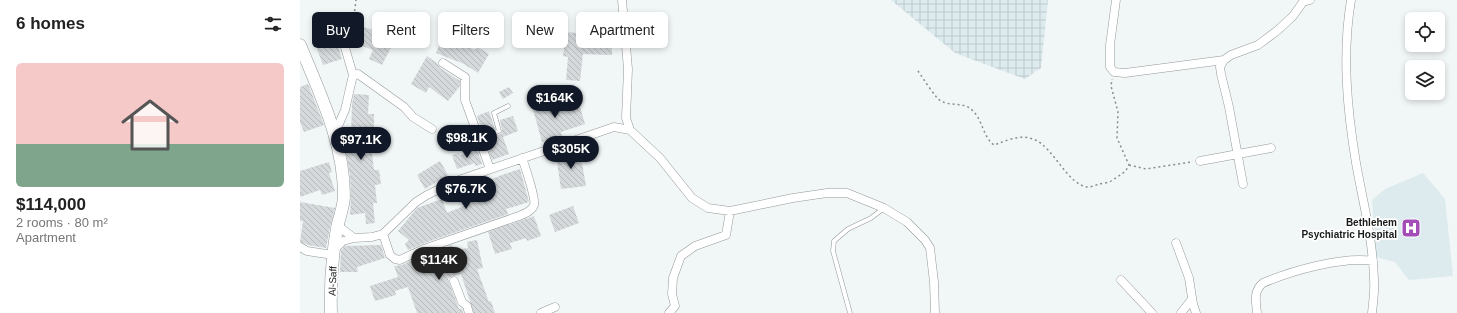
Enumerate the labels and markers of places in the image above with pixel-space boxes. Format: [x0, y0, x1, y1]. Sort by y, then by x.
pin: $164K [527, 85, 583, 119]
pin: $98.1K [434, 125, 500, 159]
pin: $97.1K [328, 127, 394, 161]
pin: $305K [543, 136, 599, 170]
pin: $76.7K [433, 176, 499, 210]
place label: Bethlehem Psychiatric Hospital [1301, 217, 1397, 240]
hospital icon: Bethlehem Psychiatric Hospital [1400, 217, 1422, 239]
pin: $114K [411, 247, 467, 281]

